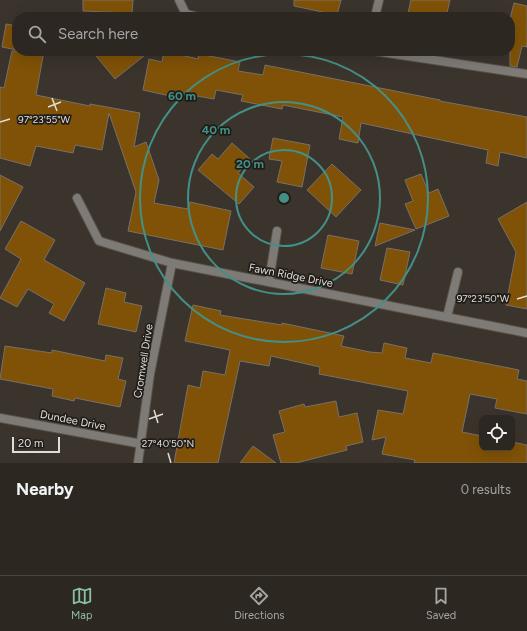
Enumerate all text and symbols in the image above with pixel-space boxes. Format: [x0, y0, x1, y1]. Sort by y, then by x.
search box [12, 12, 515, 56]
icon: search [26, 23, 48, 45]
text: Search here [58, 25, 138, 43]
text: 60 m [168, 89, 196, 103]
text: 97°23'55"W [18, 113, 70, 126]
text: 40 m [202, 123, 230, 137]
text: 20 m [236, 157, 264, 171]
centre of rings [277, 191, 291, 205]
street label: Fawn Ridge Drive [248, 261, 334, 290]
text: 97°23'50"W [457, 292, 510, 305]
street label: Cromwell Drive [131, 323, 156, 399]
street label: Dundee Drive [39, 408, 107, 433]
map controls [479, 415, 515, 451]
button: locate [479, 415, 515, 451]
scale bar [12, 435, 60, 454]
text: 20 m [18, 437, 43, 450]
text: 27°40'50"N [142, 437, 194, 450]
text: Nearby [16, 479, 74, 499]
text: 0 results [461, 482, 511, 497]
tab: Map [71, 585, 93, 622]
tab: Directions [234, 585, 284, 622]
tab: Saved [426, 585, 456, 622]

